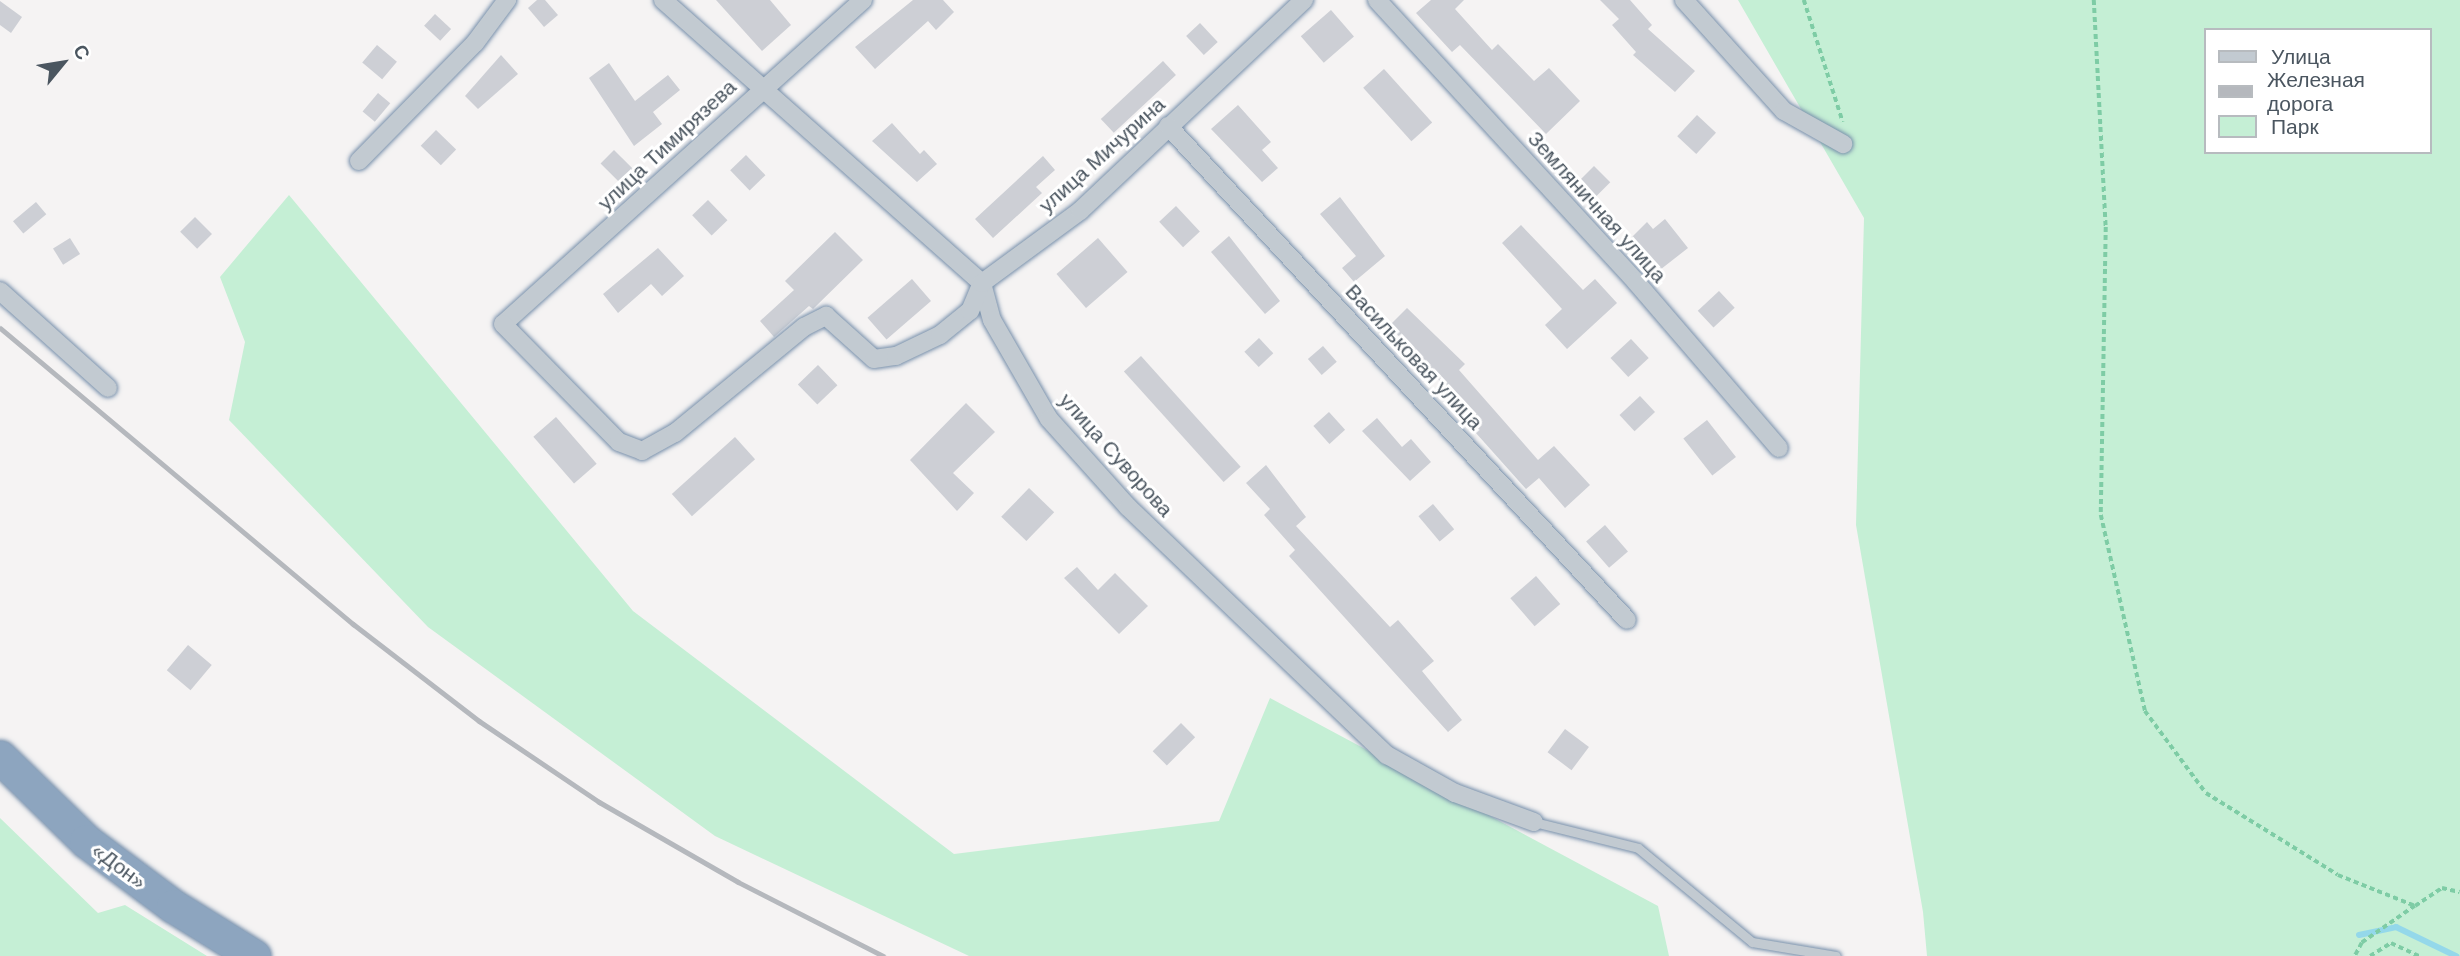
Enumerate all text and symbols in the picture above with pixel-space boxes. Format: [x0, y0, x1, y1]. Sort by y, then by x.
north arrow [28, 28, 98, 98]
legend [2204, 28, 2432, 154]
text: С [69, 41, 94, 63]
text: Улица [2271, 45, 2331, 68]
text: Железная дорога [2267, 68, 2365, 115]
street label: улица Тимирязева [593, 74, 741, 216]
street label: улица Мичурина [1034, 92, 1170, 218]
text: Парк [2271, 115, 2319, 138]
street label: Земляничная улица [1522, 126, 1672, 288]
street label: Васильковая улица [1340, 279, 1488, 435]
street label: улица Суворова [1054, 388, 1178, 522]
street label: «Дон» [87, 838, 151, 894]

